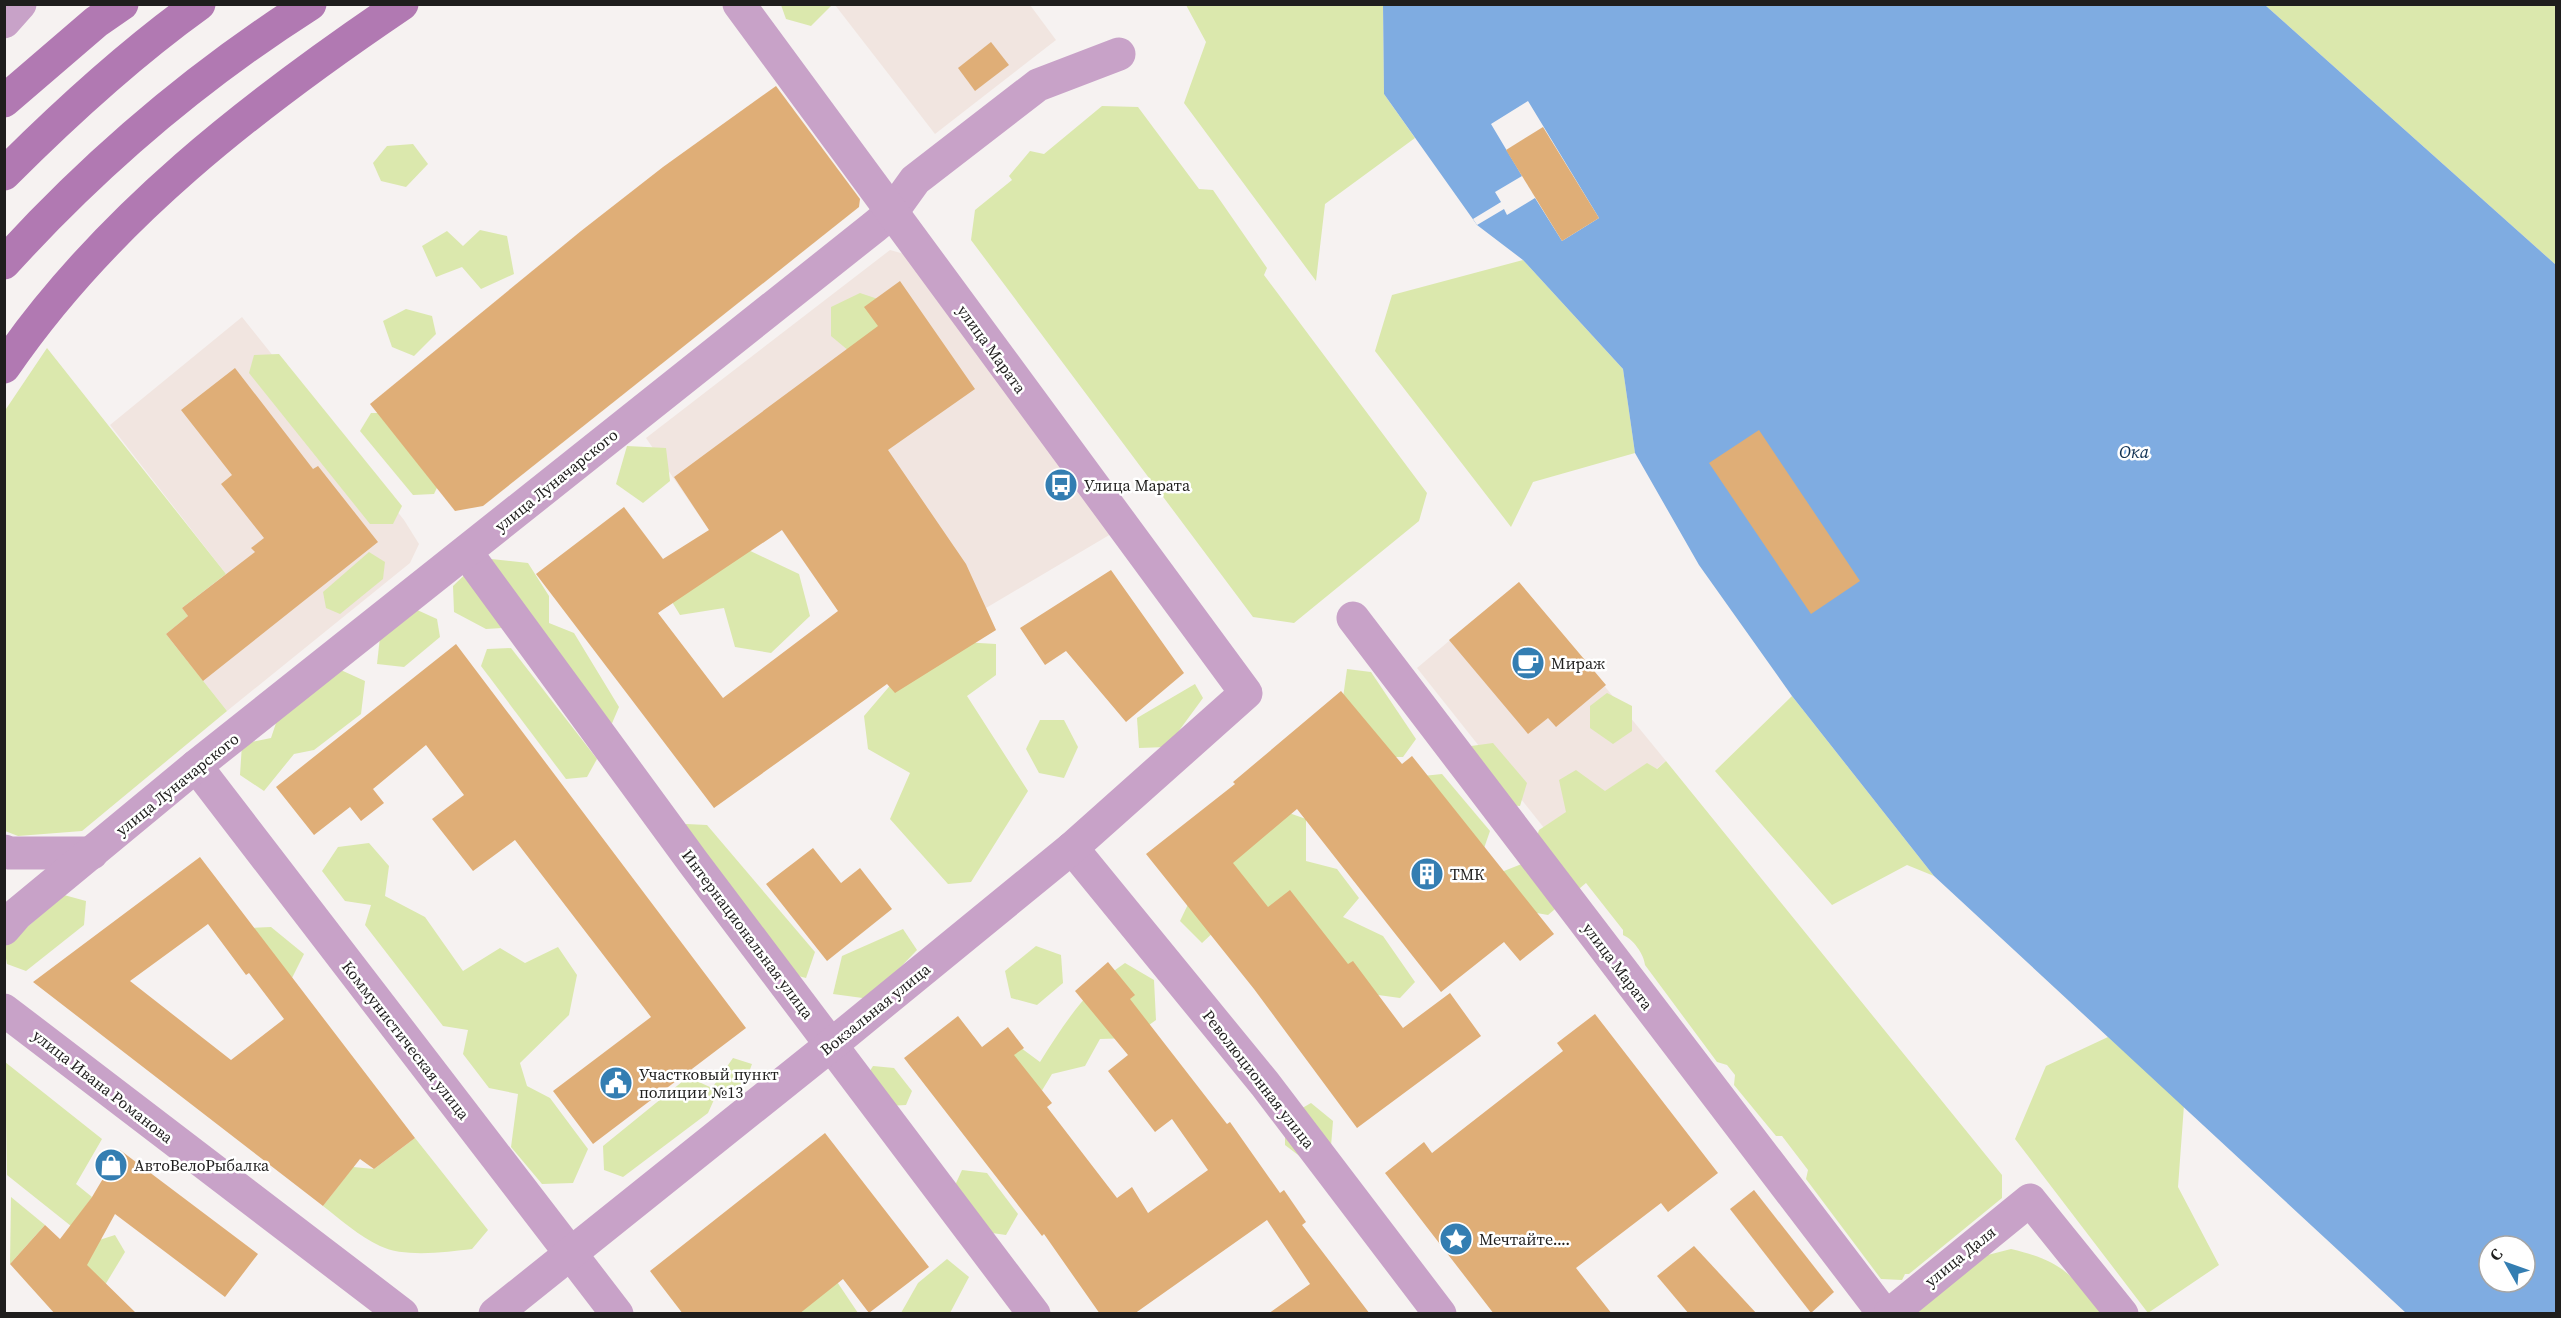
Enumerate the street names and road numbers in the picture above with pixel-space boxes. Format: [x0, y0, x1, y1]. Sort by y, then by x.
street label: улица Марата [952, 300, 1032, 398]
street label: улица Луначарского [490, 423, 622, 537]
street label: улица Луначарского [111, 727, 243, 841]
street label: Интернациональная улица [677, 845, 819, 1024]
street label: улица Марата [1578, 918, 1659, 1015]
street label: Коммунистическая улица [337, 956, 476, 1125]
street label: Вокзальная улица [815, 957, 935, 1060]
street label: Революционная улица [1198, 1005, 1321, 1154]
street label: улица Ивана Романова [28, 1024, 179, 1148]
street label: улица Даля [1920, 1221, 2000, 1291]

